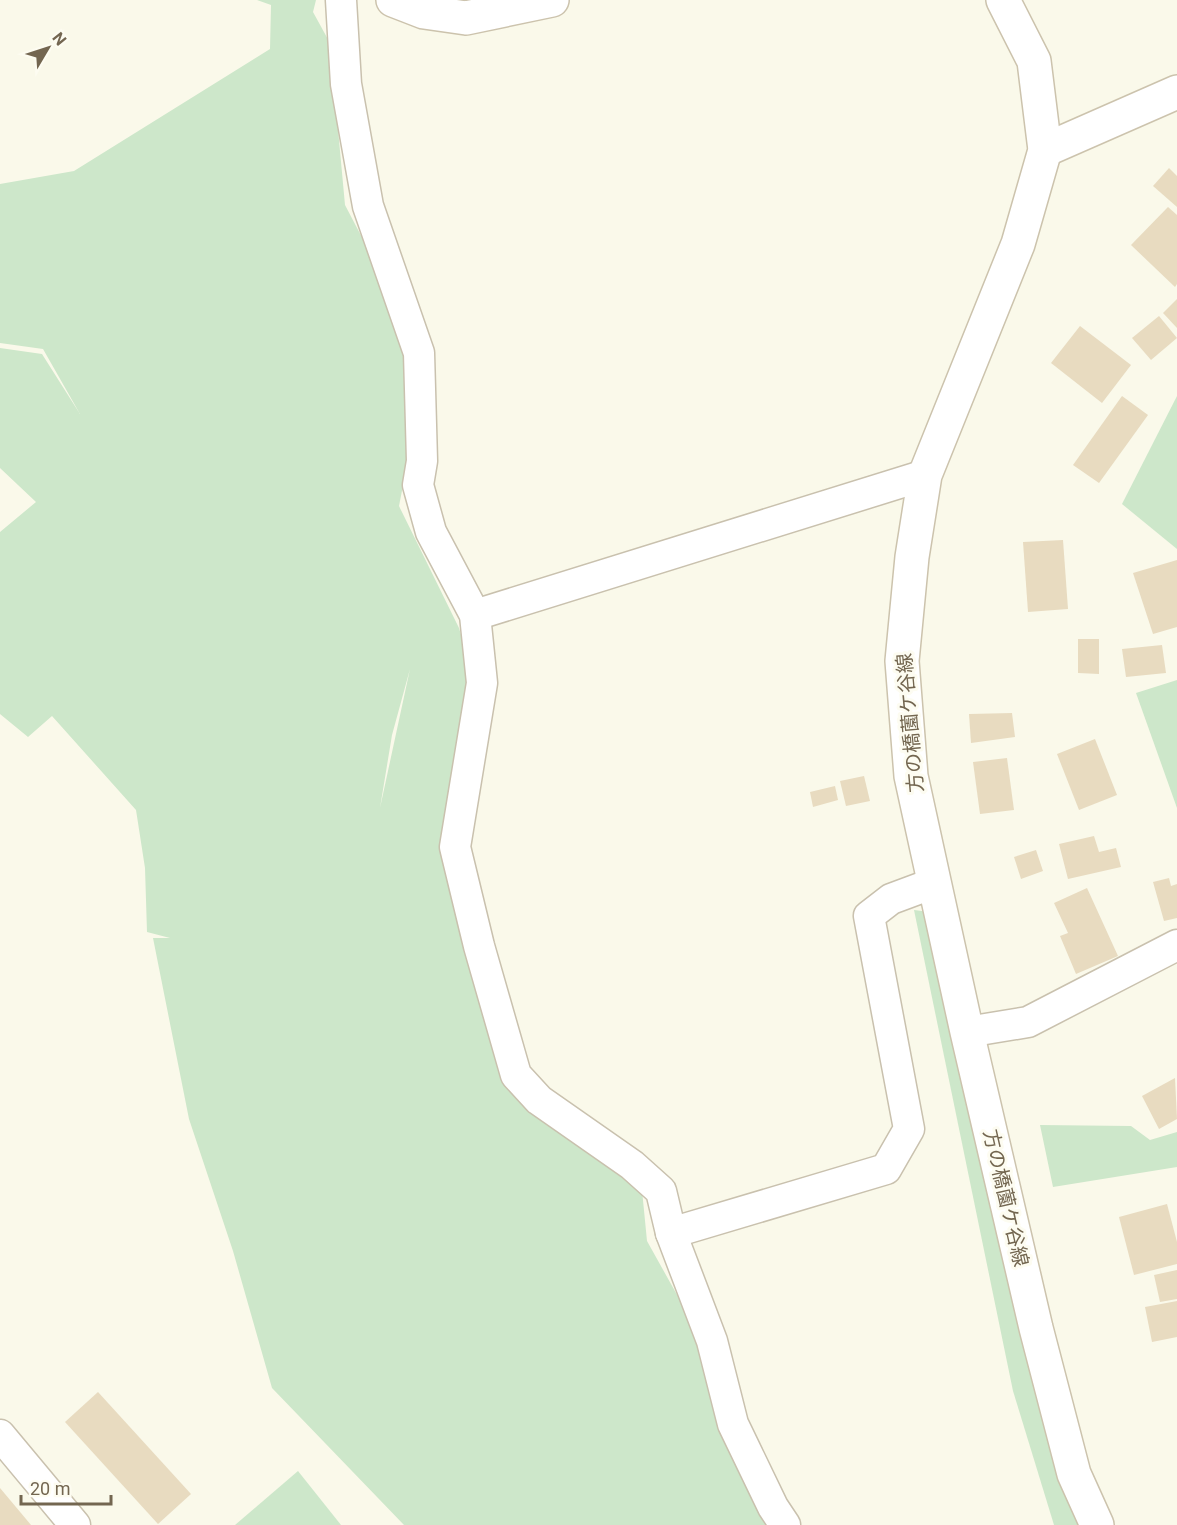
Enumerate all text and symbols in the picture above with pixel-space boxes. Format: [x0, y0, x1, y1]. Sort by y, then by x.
north arrow [18, 18, 78, 78]
text: N [48, 29, 70, 49]
street label: 方の橋薗ケ谷線 [892, 652, 928, 794]
street label: 方の橋薗ケ谷線 [979, 1127, 1033, 1269]
scale bar [21, 1468, 111, 1506]
text: 20 m [30, 1478, 70, 1499]

